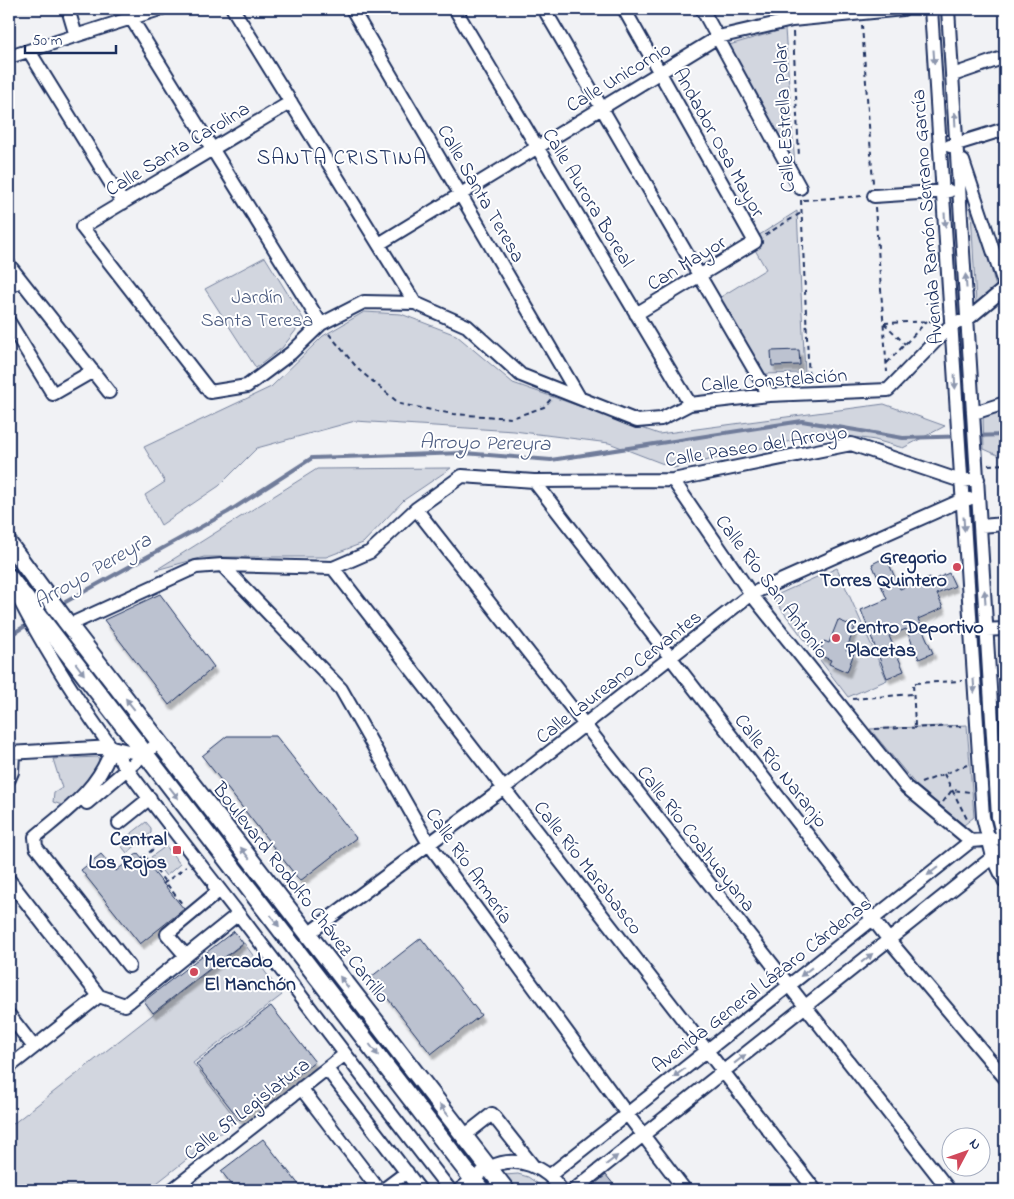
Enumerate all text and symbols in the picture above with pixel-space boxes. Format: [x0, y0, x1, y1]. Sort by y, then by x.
scale bar [25, 22, 116, 54]
text: 50 m [32, 30, 63, 52]
street label: Calle Unicornio [561, 35, 677, 121]
street label: Calle Estrella Polar [767, 42, 804, 193]
one-way arrow [931, 50, 939, 66]
street label: Andador Osa Mayor [665, 63, 771, 224]
street label: Avenida Ramón Serrano García [905, 88, 952, 345]
street label: Calle Santa Carolina [101, 96, 256, 205]
one-way arrow [951, 111, 959, 127]
street label: Calle Santa Teresa [429, 120, 531, 269]
street label: Calle Aurora Boreal [534, 123, 640, 273]
district label: SANTA CRISTINA [257, 144, 427, 174]
one-way arrow [941, 212, 949, 228]
street label: Can Mayor [642, 229, 733, 299]
one-way arrow [961, 273, 969, 289]
park label: Jardín Santa Teresa [201, 284, 313, 336]
street label: Calle Constelación [700, 362, 848, 401]
one-way arrow [951, 374, 959, 390]
street label: Calle Paseo del Arroyo [663, 419, 850, 476]
water label: Arroyo Pereyra [419, 428, 551, 460]
street label: Calle Río San Antonio [707, 509, 835, 666]
one-way arrow [960, 516, 968, 532]
water label: Arroyo Pereyra [29, 526, 158, 617]
place label: Gregorio Torres Quintero [819, 544, 947, 596]
marker: Gregorio Torres Quintero [951, 561, 963, 573]
one-way arrow [981, 589, 989, 605]
street label: Calle Laureano Cervantes [530, 604, 709, 752]
place label: Centro Deportivo Placetas [846, 614, 984, 666]
marker: Centro Deportivo Placetas [830, 632, 842, 644]
one-way arrow [75, 662, 85, 676]
one-way arrow [971, 678, 979, 694]
one-way arrow [124, 698, 135, 711]
street label: Calle Río Naranjo [726, 708, 834, 835]
street label: Calle Río Coahuayana [629, 760, 762, 919]
street label: Boulevard Rodolfo Chávez Carrillo [204, 776, 396, 1010]
one-way arrow [169, 786, 180, 799]
street label: Calle Río Marabasco [525, 795, 649, 942]
street label: Calle Río Armería [417, 802, 519, 931]
place label: Central Los Rojos [88, 826, 167, 878]
marker: Central Los Rojos [171, 844, 183, 856]
one-way arrow [240, 846, 250, 860]
one-way arrow [926, 866, 940, 876]
street label: Avenida General Lázaro Cárdenas [646, 891, 879, 1081]
one-way arrow [270, 914, 280, 928]
place label: Mercado El Manchón [204, 948, 296, 1000]
one-way arrow [860, 952, 873, 963]
marker: Mercado El Manchón [188, 966, 200, 978]
one-way arrow [800, 967, 813, 978]
one-way arrow [339, 976, 350, 989]
one-way arrow [368, 1043, 379, 1056]
street label: Calle 59 Legislatura [178, 1051, 317, 1169]
one-way arrow [733, 1053, 746, 1064]
one-way arrow [673, 1068, 686, 1079]
one-way arrow [439, 1103, 449, 1117]
north arrow [942, 1126, 992, 1176]
text: N [964, 1134, 986, 1155]
one-way arrow [605, 1154, 618, 1165]

